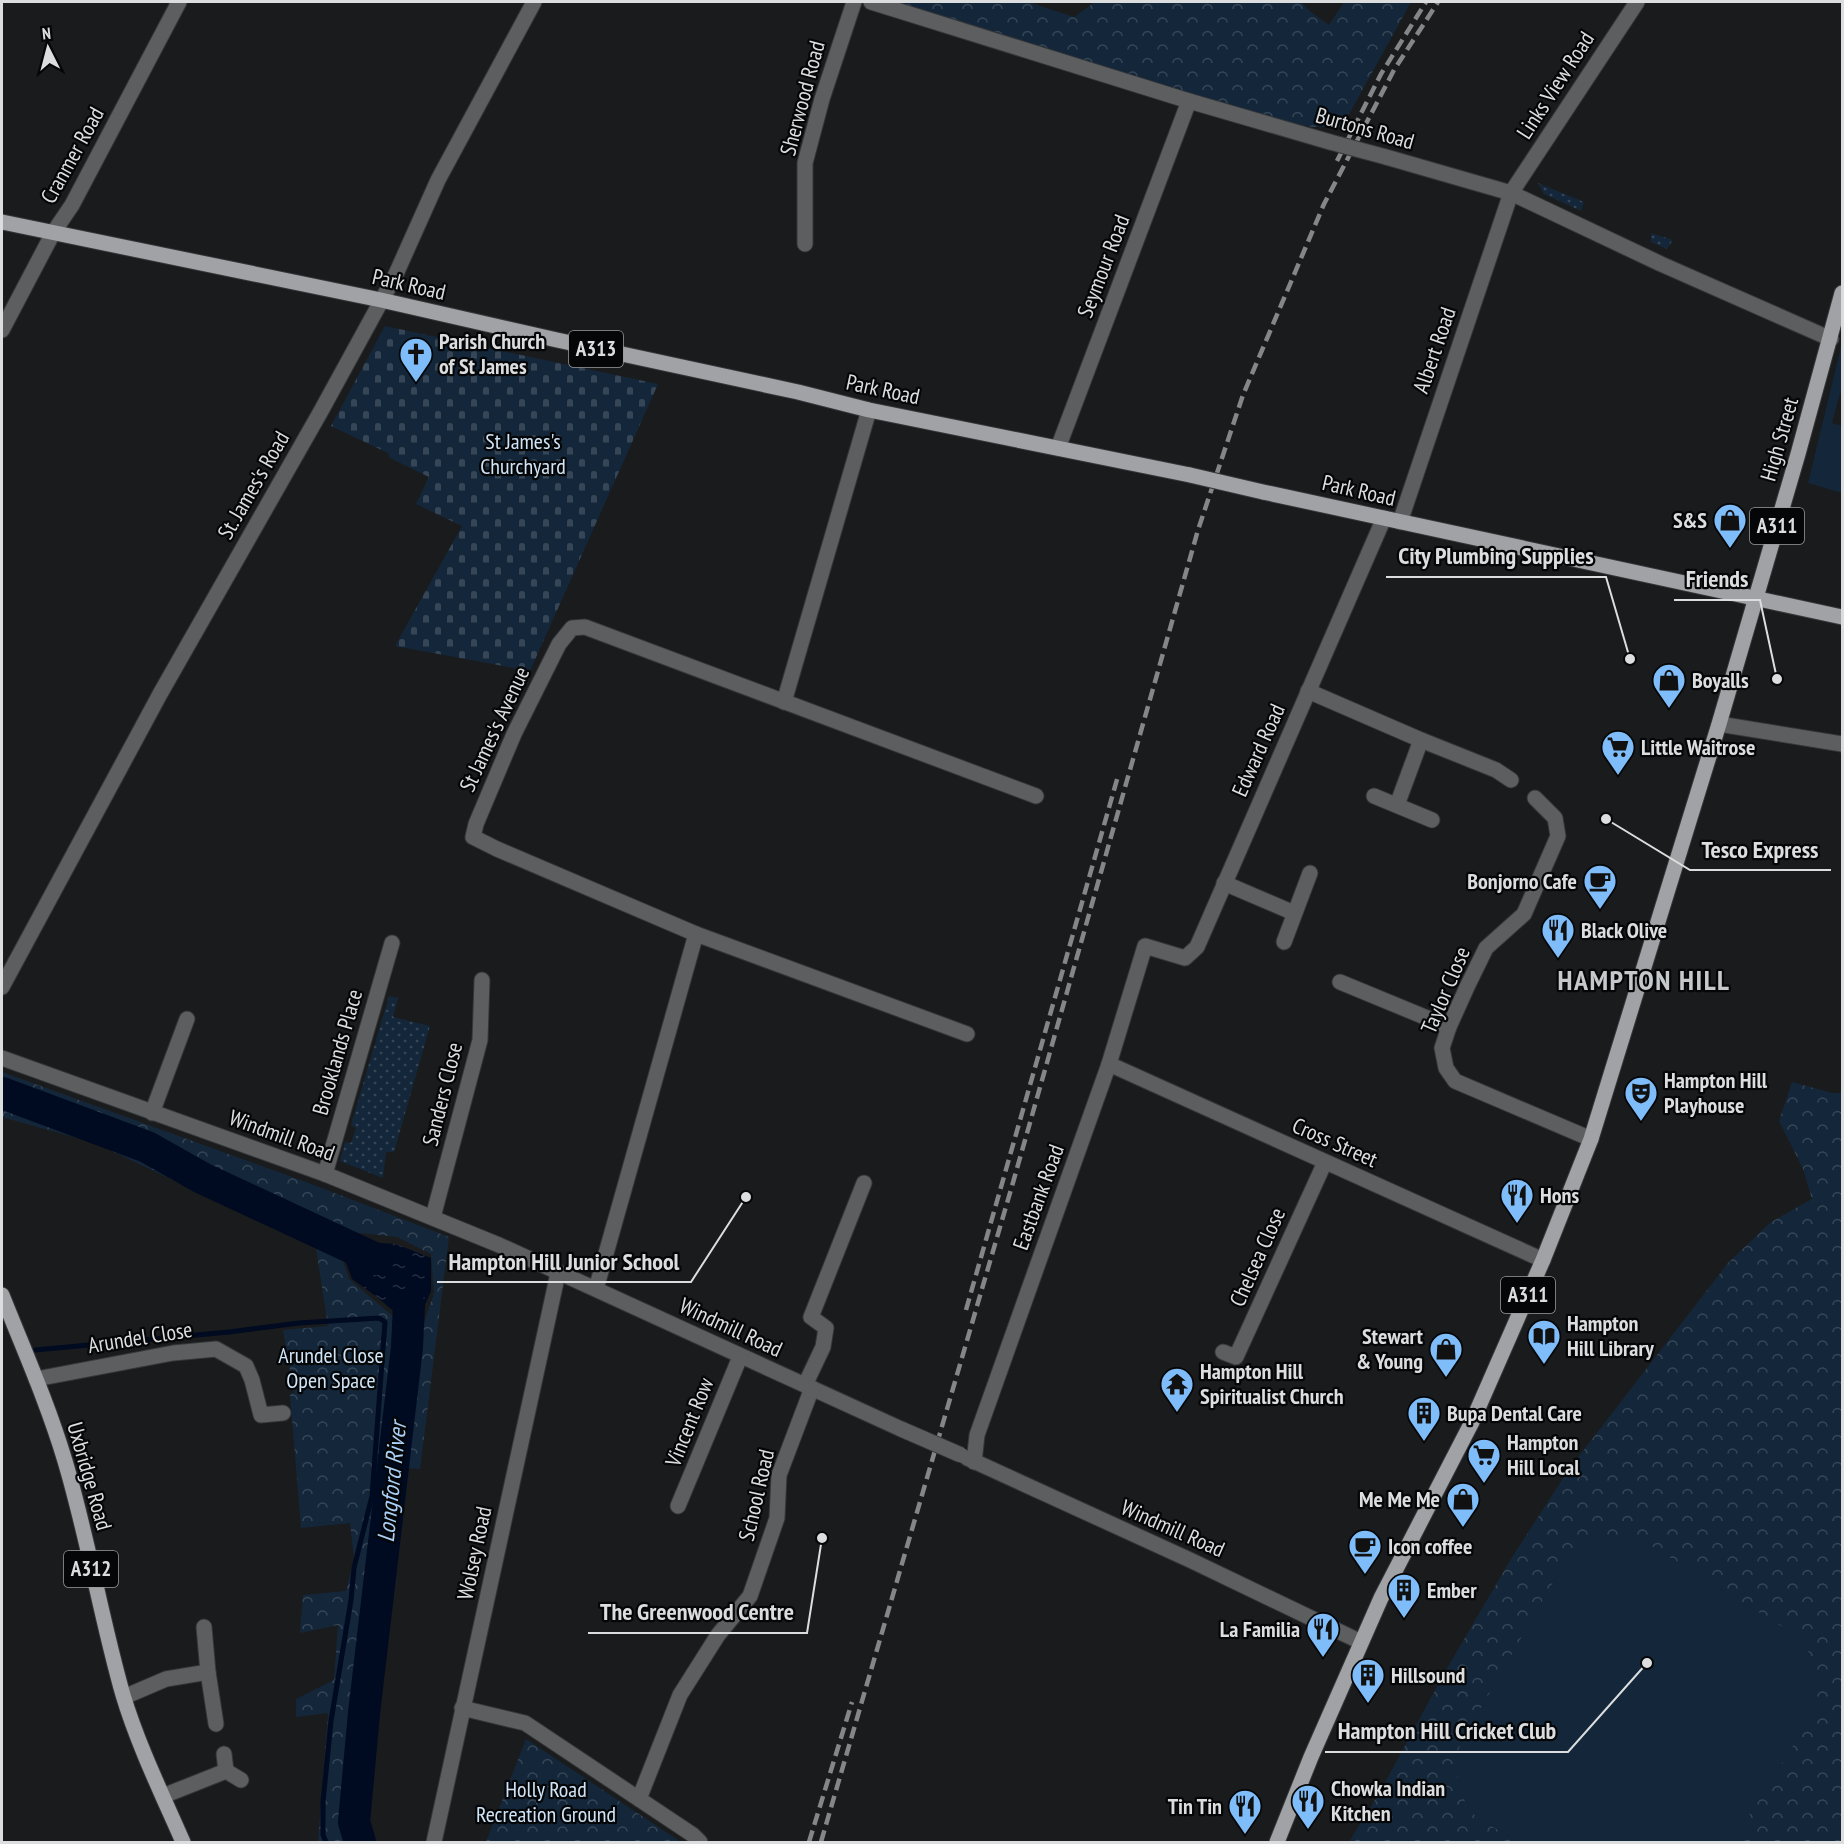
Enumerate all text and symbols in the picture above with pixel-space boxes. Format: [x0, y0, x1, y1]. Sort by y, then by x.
north arrow [18, 18, 78, 78]
text: N [41, 23, 52, 43]
street label: Links View Road [1510, 26, 1600, 144]
street label: Sherwood Road [773, 38, 831, 158]
street label: Burtons Road [1313, 101, 1417, 155]
street label: Cranmer Road [34, 102, 110, 208]
street label: Seymour Road [1071, 211, 1135, 321]
street label: Park Road [370, 262, 448, 306]
street label: Albert Road [1406, 303, 1462, 397]
place label: Parish Church of St James [439, 327, 545, 380]
road number: A313 [569, 331, 623, 367]
church icon: Parish Church of St James [398, 336, 434, 383]
street label: Park Road [844, 368, 922, 410]
street label: High Street [1754, 394, 1804, 484]
street label: St. James's Road [211, 426, 295, 544]
park label: St James's Churchyard [480, 427, 566, 480]
street label: Park Road [1320, 468, 1398, 512]
shop icon: S&S [1712, 502, 1748, 549]
place label: S&S [1673, 506, 1707, 534]
road number: A311 [1750, 508, 1804, 544]
callout: City Plumbing Supplies [1386, 535, 1606, 577]
text: City Plumbing Supplies [1398, 540, 1594, 571]
callout: Friends [1674, 558, 1760, 600]
text: Friends [1686, 563, 1748, 594]
street label: St James's Avenue [453, 662, 535, 796]
shop icon: Boyalls [1651, 662, 1687, 709]
place label: Boyalls [1692, 666, 1749, 694]
street label: Edward Road [1225, 699, 1291, 801]
supermarket icon: Little Waitrose [1600, 729, 1636, 776]
place label: Little Waitrose [1641, 733, 1755, 761]
callout: Tesco Express [1690, 828, 1831, 870]
text: Tesco Express [1702, 834, 1818, 865]
cafe icon: Bonjorno Cafe [1582, 863, 1618, 910]
place label: Bonjorno Cafe [1467, 867, 1577, 895]
restaurant icon: Black Olive [1540, 912, 1576, 959]
place label: Black Olive [1581, 916, 1667, 944]
street label: Taylor Close [1414, 942, 1476, 1038]
district label: HAMPTON HILL [1558, 961, 1730, 998]
street label: Brooklands Place [306, 986, 368, 1118]
street label: Sanders Close [416, 1039, 468, 1149]
place label: Hampton Hill Playhouse [1664, 1066, 1768, 1119]
theatre icon: Hampton Hill Playhouse [1623, 1075, 1659, 1122]
street label: Windmill Road [225, 1103, 339, 1167]
street label: Cross Street [1288, 1111, 1382, 1173]
street label: Eastbank Road [1006, 1141, 1070, 1253]
restaurant icon: Hons [1499, 1177, 1535, 1224]
place label: Hons [1540, 1181, 1579, 1209]
street label: Chelsea Close [1223, 1203, 1291, 1311]
callout: Hampton Hill Junior School [437, 1240, 691, 1282]
text: Hampton Hill Junior School [449, 1246, 680, 1277]
road number: A311 [1501, 1277, 1555, 1313]
street label: Windmill Road [675, 1291, 787, 1363]
place label: Hampton Hill Library [1567, 1309, 1655, 1362]
street label: Arundel Close [86, 1315, 194, 1359]
library icon: Hampton Hill Library [1526, 1318, 1562, 1365]
place label: Stewart & Young [1356, 1322, 1424, 1375]
shop icon: Stewart & Young [1428, 1331, 1464, 1378]
park label: Arundel Close Open Space [278, 1341, 384, 1394]
place label: Hampton Hill Spiritualist Church [1200, 1357, 1344, 1410]
temple icon: Hampton Hill Spiritualist Church [1159, 1366, 1195, 1413]
street label: Vincent Row [658, 1373, 720, 1472]
building icon: Bupa Dental Care [1406, 1395, 1442, 1442]
place label: Bupa Dental Care [1447, 1399, 1582, 1427]
water label: Longford River [370, 1417, 414, 1544]
street label: Uxbridge Road [61, 1419, 119, 1533]
place label: Hampton Hill Local [1507, 1428, 1580, 1481]
supermarket icon: Hampton Hill Local [1466, 1437, 1502, 1484]
street label: School Road [732, 1446, 780, 1544]
shop icon: Me Me Me [1445, 1481, 1481, 1528]
place label: Me Me Me [1359, 1485, 1440, 1513]
street label: Windmill Road [1117, 1493, 1229, 1563]
street label: Wolsey Road [450, 1504, 498, 1602]
cafe icon: Icon coffee [1347, 1528, 1383, 1575]
place label: Icon coffee [1388, 1532, 1472, 1560]
road number: A312 [64, 1551, 118, 1587]
building icon: Ember [1386, 1572, 1422, 1619]
place label: Ember [1427, 1576, 1477, 1604]
callout: The Greenwood Centre [588, 1591, 807, 1633]
text: The Greenwood Centre [600, 1596, 794, 1627]
restaurant icon: La Familia [1305, 1611, 1341, 1658]
place label: La Familia [1220, 1615, 1300, 1643]
building icon: Hillsound [1350, 1657, 1386, 1704]
place label: Hillsound [1391, 1661, 1466, 1689]
callout: Hampton Hill Cricket Club [1325, 1710, 1568, 1752]
text: Hampton Hill Cricket Club [1338, 1715, 1557, 1746]
place label: Chowka Indian Kitchen [1331, 1774, 1445, 1827]
park label: Holly Road Recreation Ground [476, 1775, 616, 1828]
restaurant icon: Chowka Indian Kitchen [1290, 1783, 1326, 1830]
restaurant icon: Tin Tin [1227, 1788, 1263, 1835]
place label: Tin Tin [1168, 1792, 1222, 1820]

